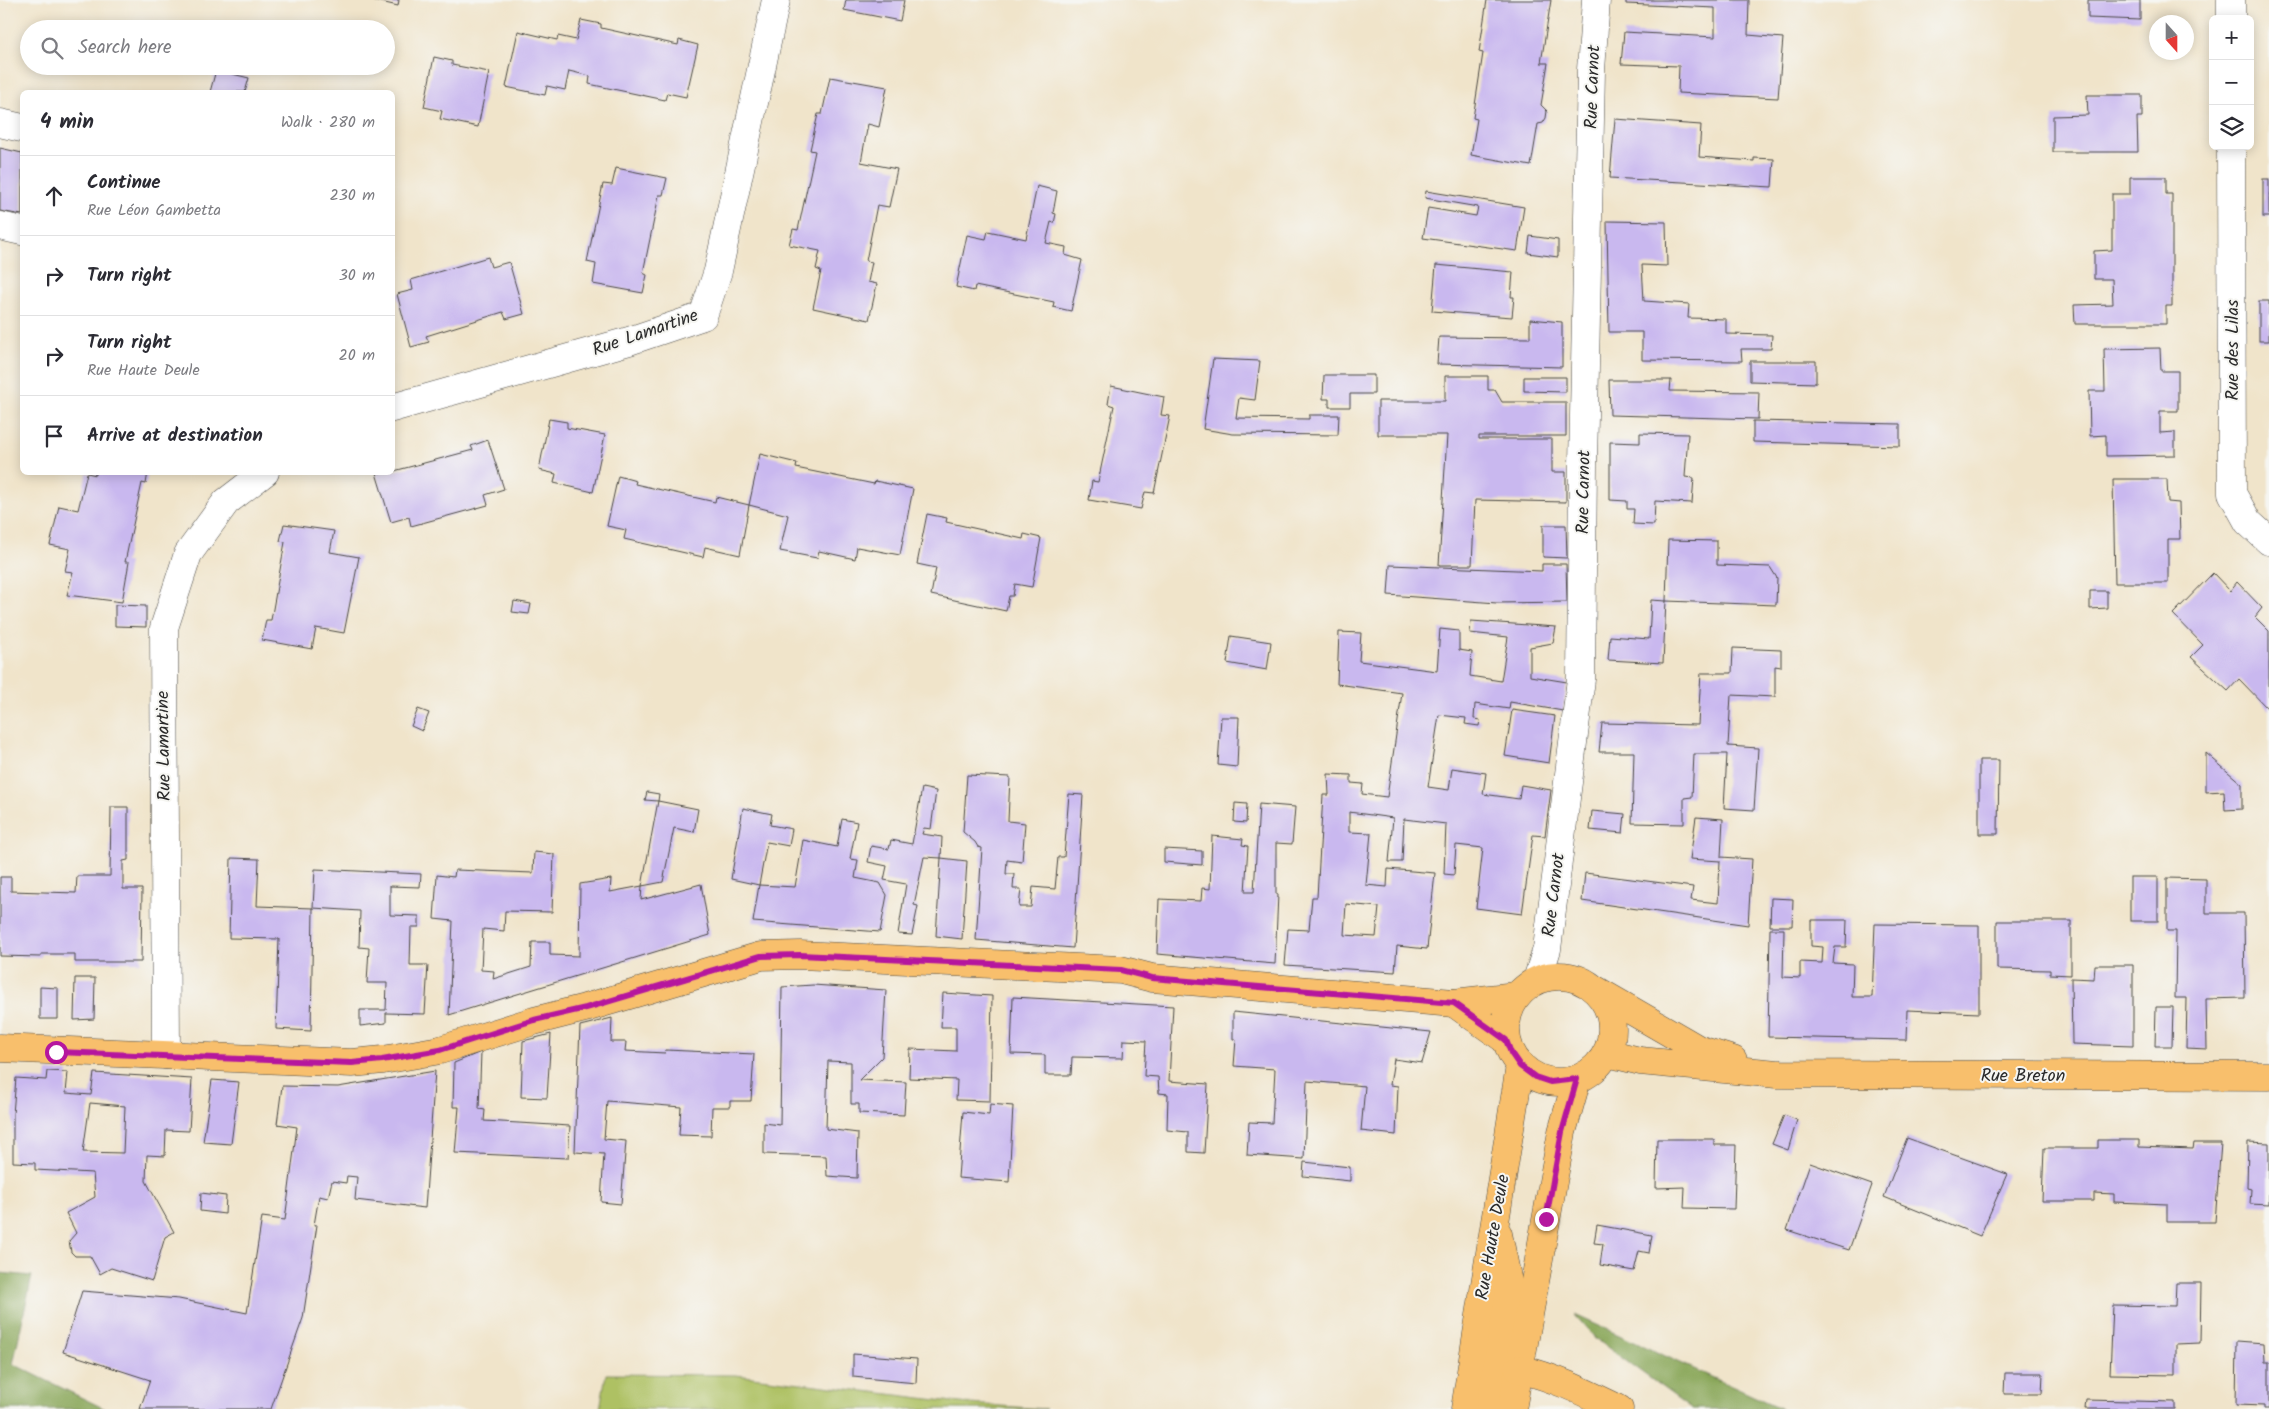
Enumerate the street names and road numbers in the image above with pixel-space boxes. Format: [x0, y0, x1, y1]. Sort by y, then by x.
street label: Rue Carnot [1578, 43, 1609, 130]
street label: Rue des Lilas [2219, 299, 2248, 401]
street label: Rue Lamartine [589, 302, 702, 365]
street label: Rue Carnot [1569, 449, 1600, 534]
street label: Rue Lamartine [149, 691, 180, 801]
street label: Rue Carnot [1535, 851, 1574, 939]
street label: Rue Breton [1981, 1062, 2065, 1091]
street label: Rue Haute Deule [1468, 1172, 1519, 1302]

